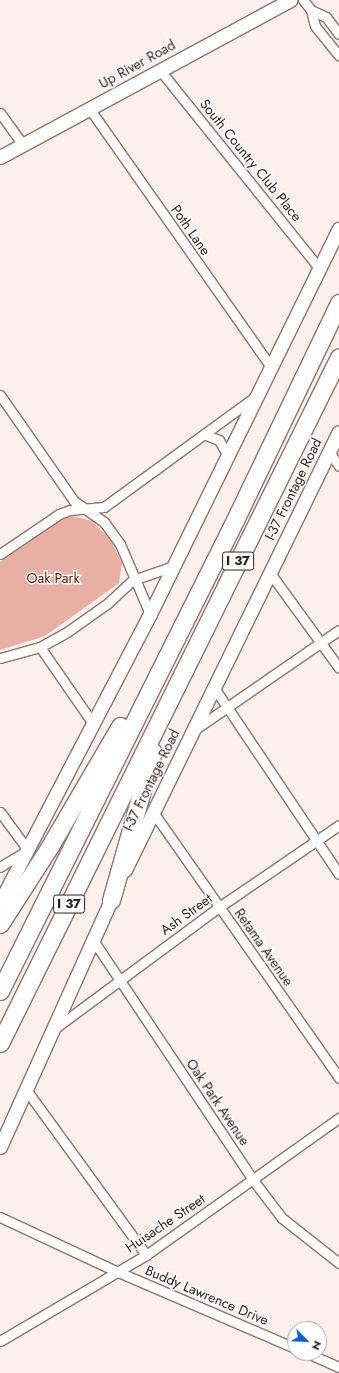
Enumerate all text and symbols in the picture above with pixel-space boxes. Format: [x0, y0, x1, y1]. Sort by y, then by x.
street label: Up River Road [96, 36, 178, 92]
street label: South Country Club Place [197, 96, 305, 224]
street label: Poth Lane [168, 202, 214, 258]
street label: I-37 Frontage Road [261, 435, 325, 543]
road number: I 37 [222, 550, 254, 572]
park label: Oak Park [26, 570, 80, 586]
street label: I-37 Frontage Road [119, 726, 183, 834]
street label: Ash Street [157, 890, 215, 938]
road number: I 37 [53, 893, 85, 915]
street label: Retama Avenue [231, 905, 297, 989]
street label: Oak Park Avenue [183, 1055, 253, 1149]
street label: Huisache Street [122, 1190, 208, 1256]
street label: Buddy Lawrence Drive [143, 1261, 271, 1329]
north arrow [287, 1321, 327, 1361]
text: N [308, 1338, 326, 1353]

